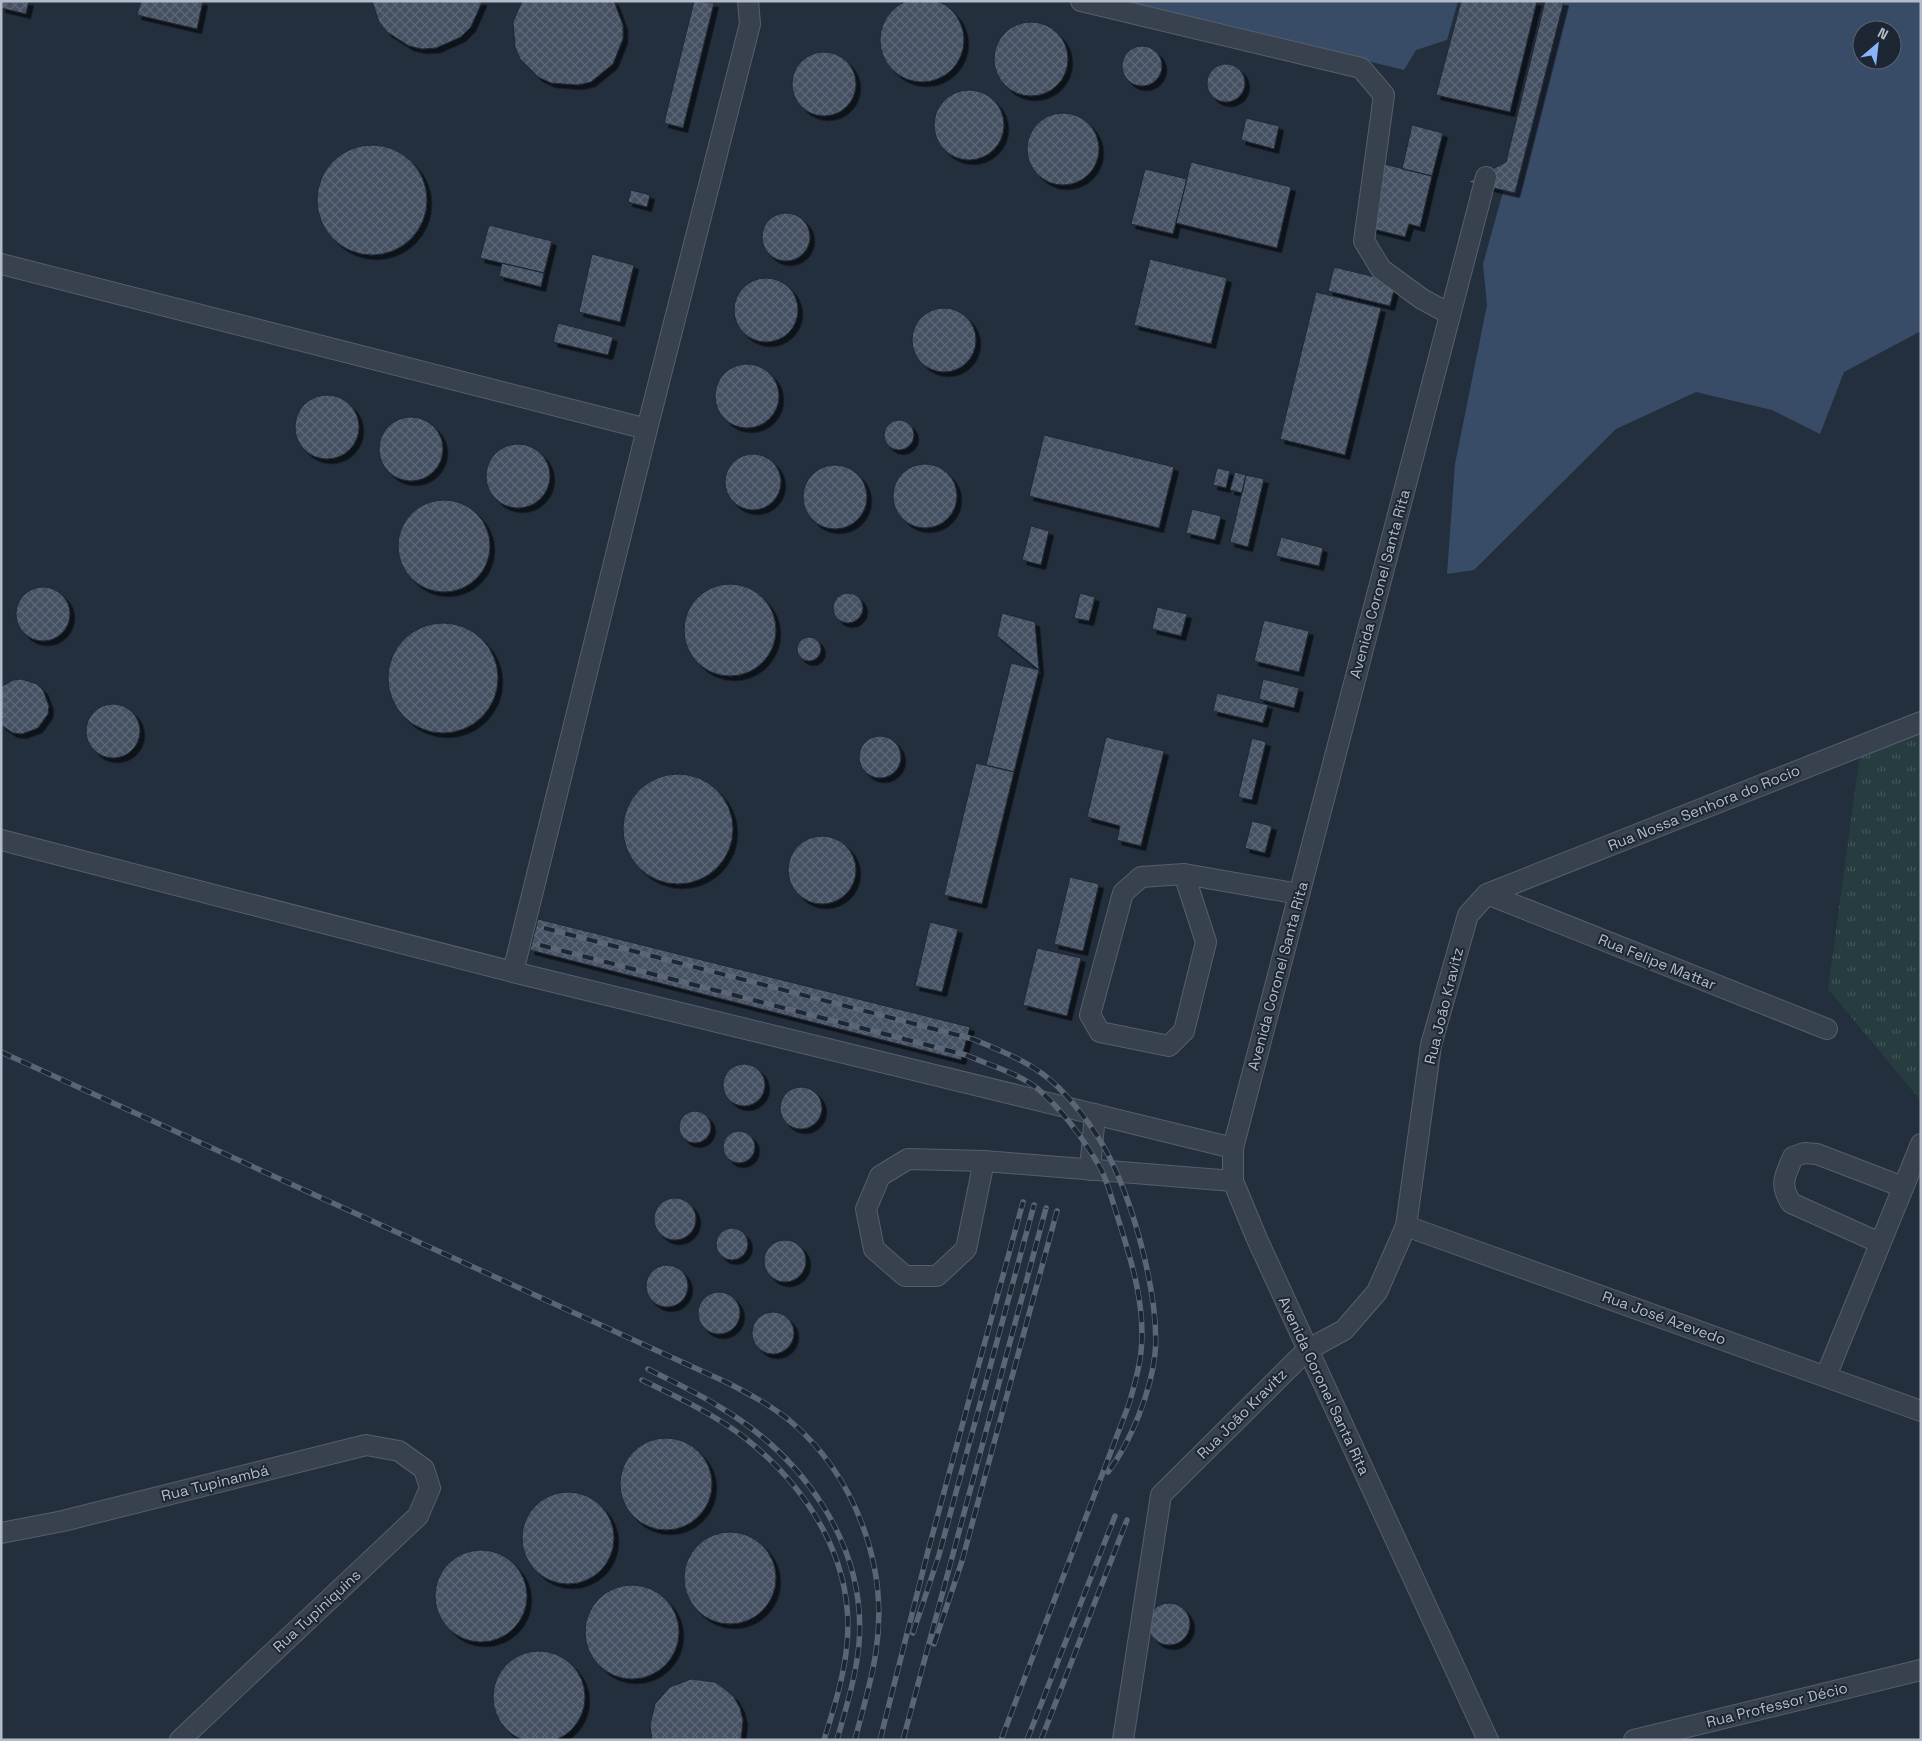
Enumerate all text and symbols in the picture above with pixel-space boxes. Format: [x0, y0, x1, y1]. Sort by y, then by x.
north arrow [1852, 20, 1902, 70]
text: N [1875, 23, 1891, 44]
street label: Avenida Coronel Santa Rita [1345, 487, 1414, 680]
street label: Rua Nossa Senhora do Rocio [1605, 760, 1803, 855]
street label: Avenida Coronel Santa Rita [1243, 879, 1312, 1072]
street label: Rua Felipe Mattar [1596, 929, 1719, 994]
street label: Rua João Kravitz [1420, 945, 1467, 1066]
street label: Rua José Azevedo [1600, 1286, 1729, 1349]
street label: Avenida Coronel Santa Rita [1275, 1294, 1374, 1478]
street label: Rua João Kravitz [1193, 1365, 1291, 1463]
street label: Rua Tupinambá [159, 1460, 271, 1505]
street label: Rua Tupiniquins [269, 1565, 365, 1656]
street label: Rua Professor Décio [1704, 1678, 1850, 1731]

